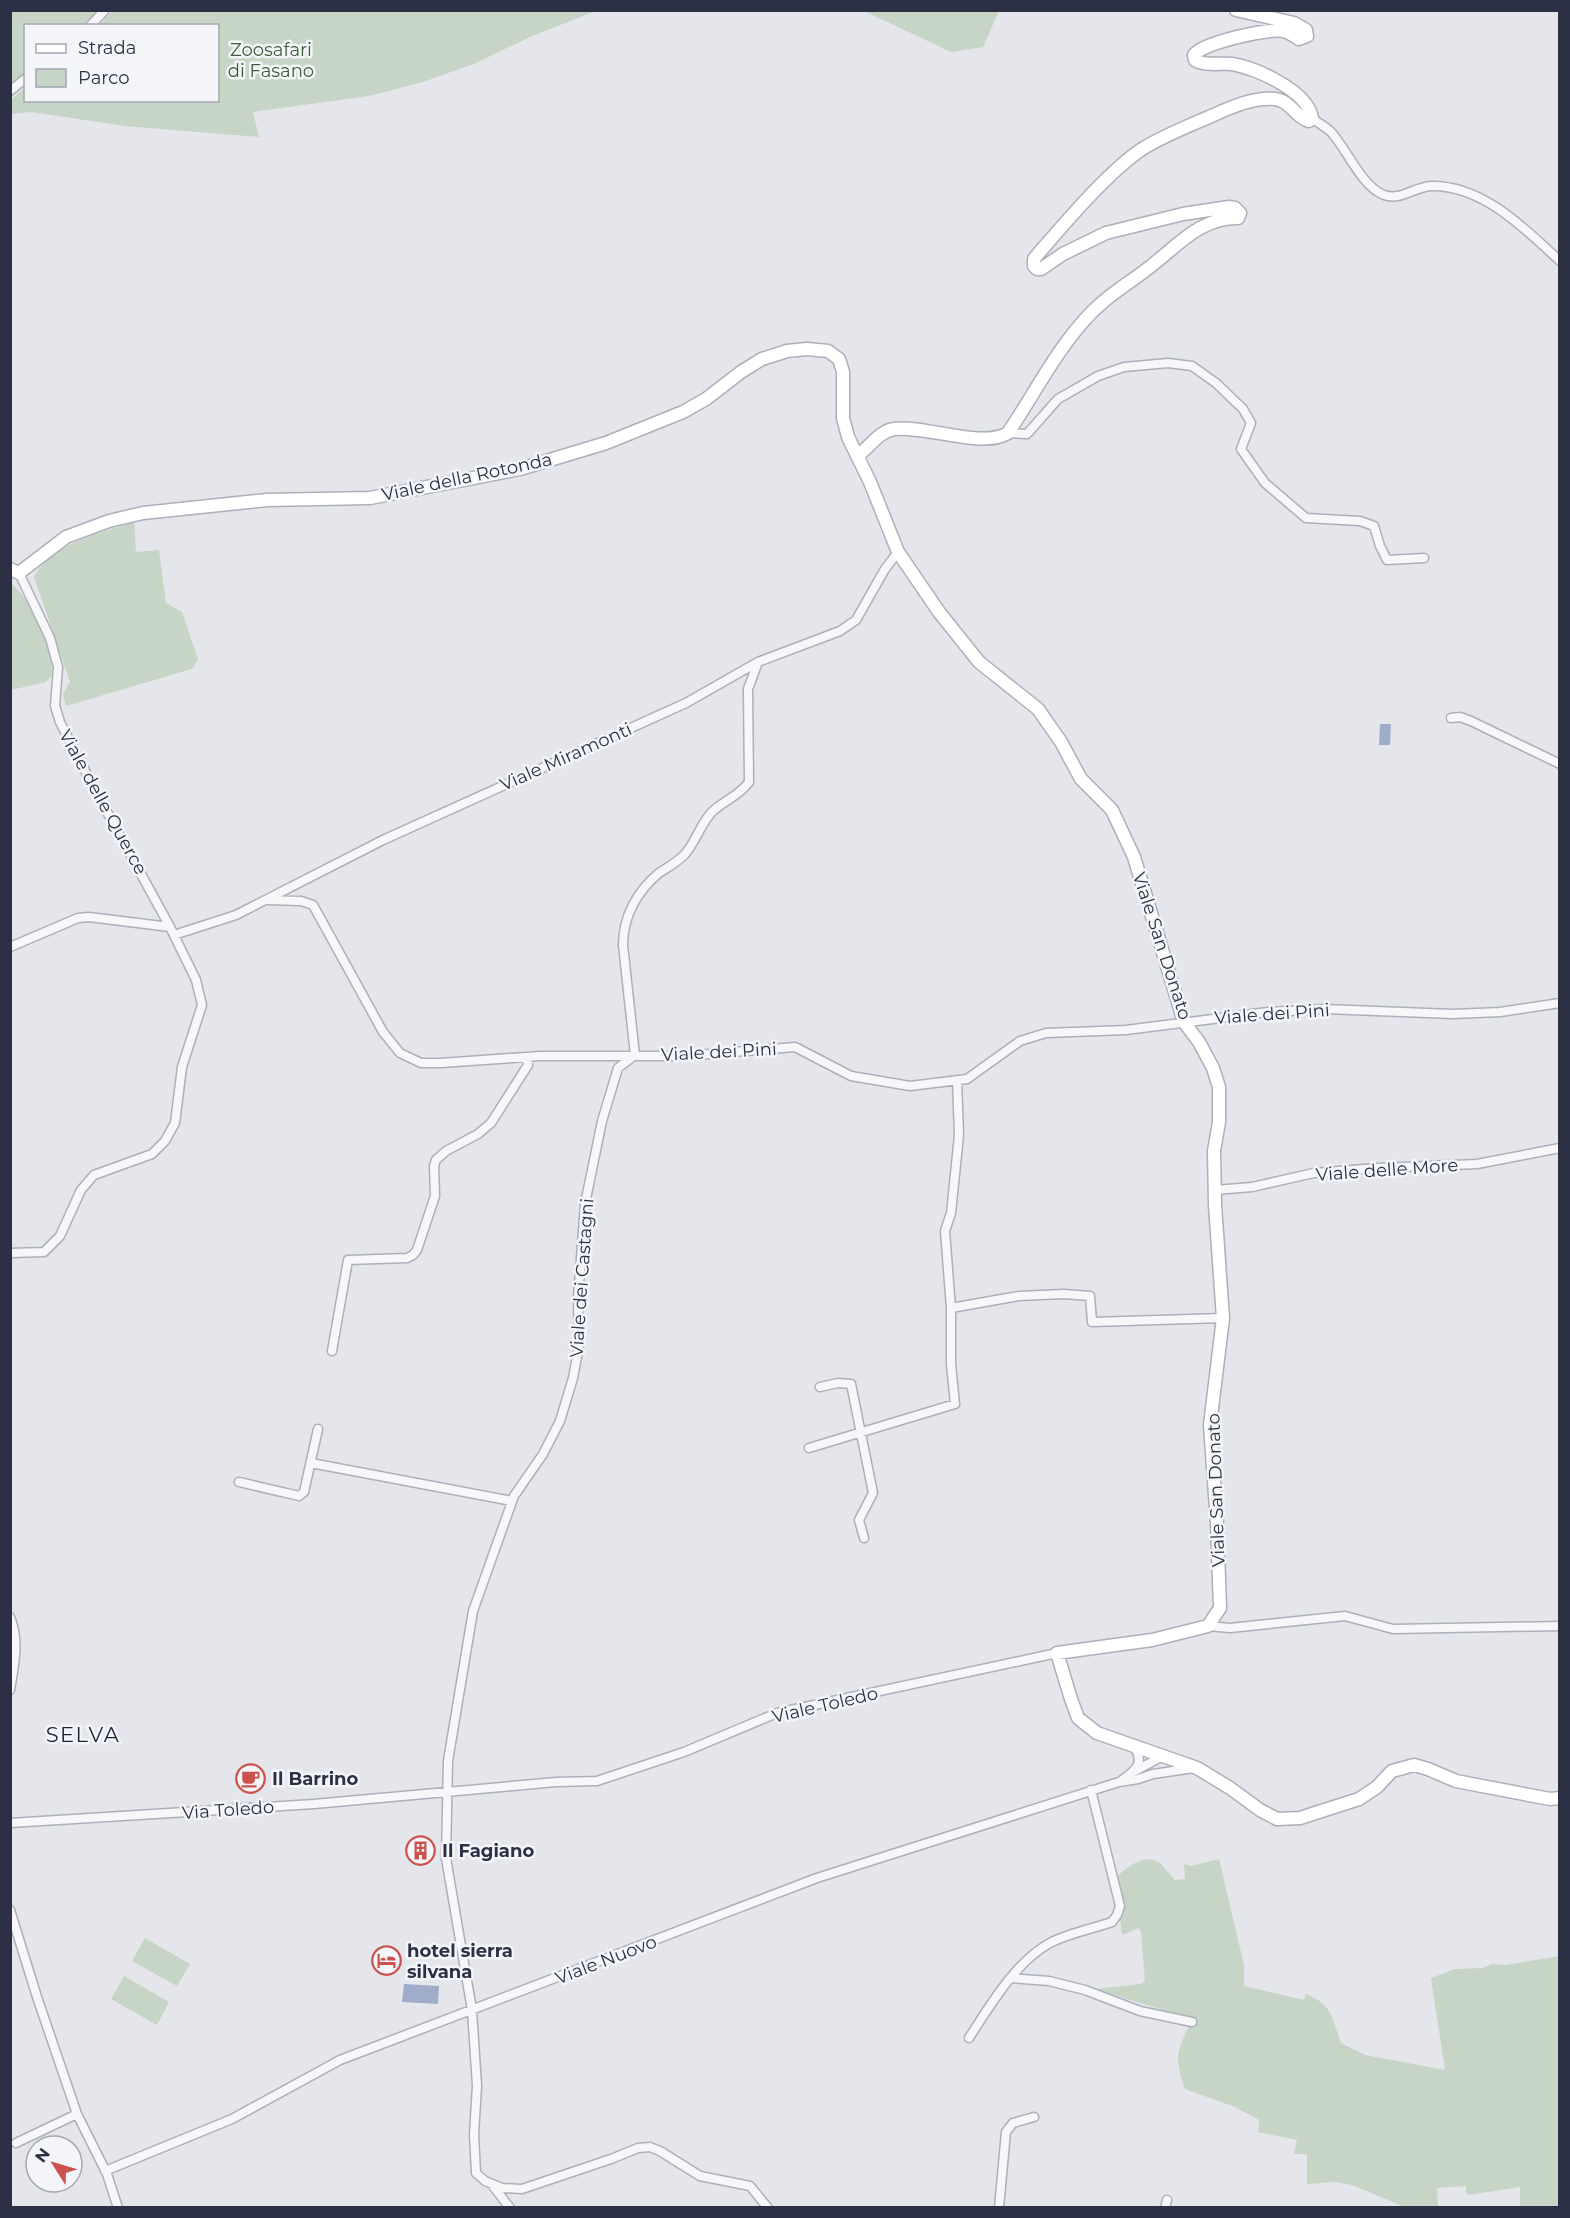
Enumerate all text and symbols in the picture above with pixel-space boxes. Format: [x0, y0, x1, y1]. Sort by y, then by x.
legend [24, 24, 219, 102]
text: Strada [78, 37, 136, 59]
park label: Zoosafari di Fasano [228, 39, 314, 82]
text: Parco [78, 67, 130, 89]
street label: Viale della Rotonda [380, 448, 554, 506]
street label: Viale Miramonti [497, 718, 635, 796]
street label: Viale delle Querce [54, 726, 152, 878]
street label: Viale San Donato [1128, 869, 1196, 1023]
street label: Viale dei Pini [1214, 999, 1330, 1029]
street label: Viale dei Pini [661, 1038, 777, 1066]
street label: Viale delle More [1315, 1154, 1459, 1186]
street label: Viale dei Castagni [565, 1198, 599, 1358]
street label: Viale San Donato [1202, 1413, 1230, 1567]
street label: Viale Toledo [770, 1682, 880, 1728]
district label: SELVA [46, 1722, 120, 1747]
cafe icon: Il Barrino [235, 1763, 267, 1795]
place label: Il Barrino [272, 1768, 359, 1790]
street label: Via Toledo [181, 1796, 275, 1824]
building icon: Il Fagiano [405, 1835, 437, 1867]
place label: Il Fagiano [442, 1840, 534, 1862]
street label: Viale Nuovo [552, 1931, 660, 1989]
place label: hotel sierra silvana [407, 1940, 513, 1983]
hotel icon: hotel sierra silvana [370, 1945, 402, 1977]
north arrow [24, 2134, 84, 2194]
text: N [31, 2144, 54, 2166]

